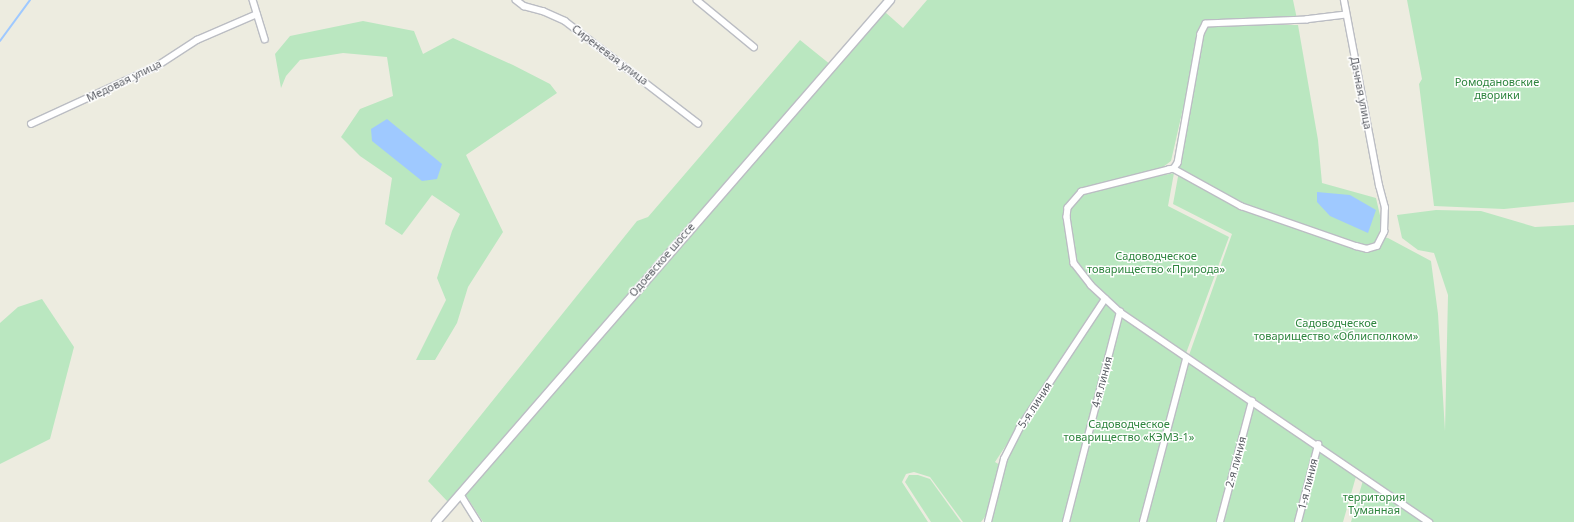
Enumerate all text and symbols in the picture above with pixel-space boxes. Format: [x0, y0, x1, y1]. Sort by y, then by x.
street label: Сиреневая улица [569, 22, 651, 88]
street label: Дачная улица [1347, 55, 1375, 131]
street label: Медовая улица [84, 57, 164, 105]
park label: Ромодановские дворики [1455, 76, 1539, 102]
street label: Одоевское шоссе [626, 220, 698, 300]
park label: Садоводческое товарищество «Природа» [1087, 250, 1225, 276]
park label: Садоводческое товарищество «Облисполком» [1254, 317, 1418, 343]
street label: 4-я линия [1089, 355, 1115, 409]
street label: 5-я линия [1015, 379, 1055, 431]
park label: Садоводческое товарищество «КЭМЗ-1» [1064, 418, 1194, 444]
street label: 2-я линия [1223, 435, 1249, 489]
street label: 1-я линия [1295, 457, 1321, 511]
park label: территория Туманная [1343, 491, 1405, 517]

